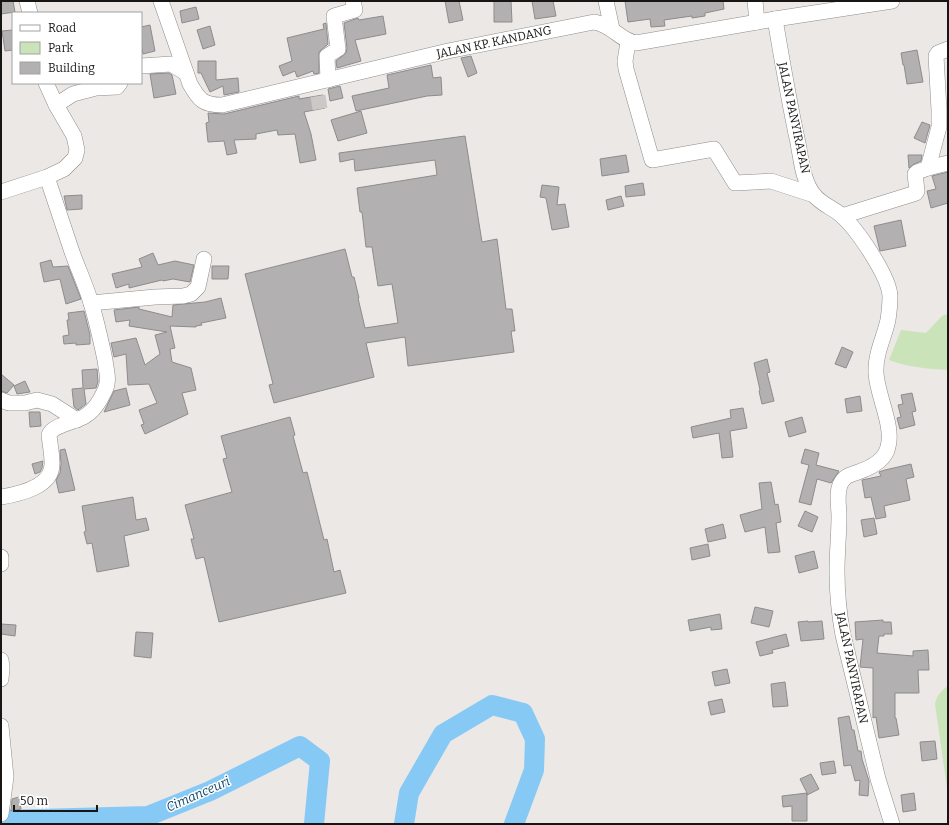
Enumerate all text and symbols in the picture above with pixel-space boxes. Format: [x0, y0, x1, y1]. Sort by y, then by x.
legend [12, 12, 142, 84]
text: Road [48, 21, 76, 35]
street label: JALAN KP. KANDANG [434, 23, 553, 61]
text: Park [48, 41, 74, 55]
street label: JALAN PANYIRAPAN [775, 60, 813, 175]
text: Building [48, 61, 95, 75]
street label: JALAN PANYIRAPAN [833, 610, 871, 725]
water label: Cimanceuri [164, 773, 232, 815]
scale bar [14, 787, 97, 813]
text: 50 m [20, 794, 49, 808]

